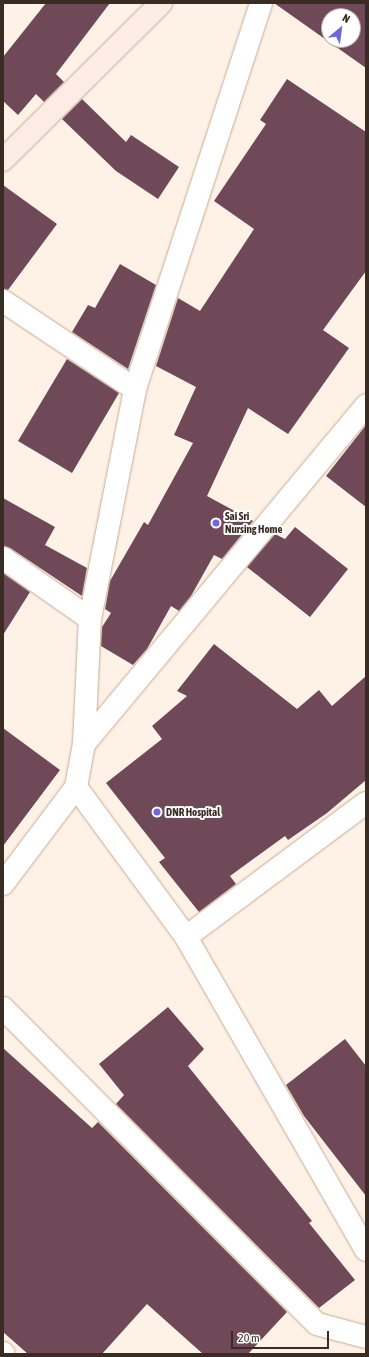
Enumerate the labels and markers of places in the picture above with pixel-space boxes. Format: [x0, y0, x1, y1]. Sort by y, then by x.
place label: Sai Sri Nursing Home [225, 510, 283, 536]
marker: Sai Sri Nursing Home [210, 517, 222, 529]
place label: DNR Hospital [166, 805, 220, 819]
marker: DNR Hospital [151, 806, 163, 818]

